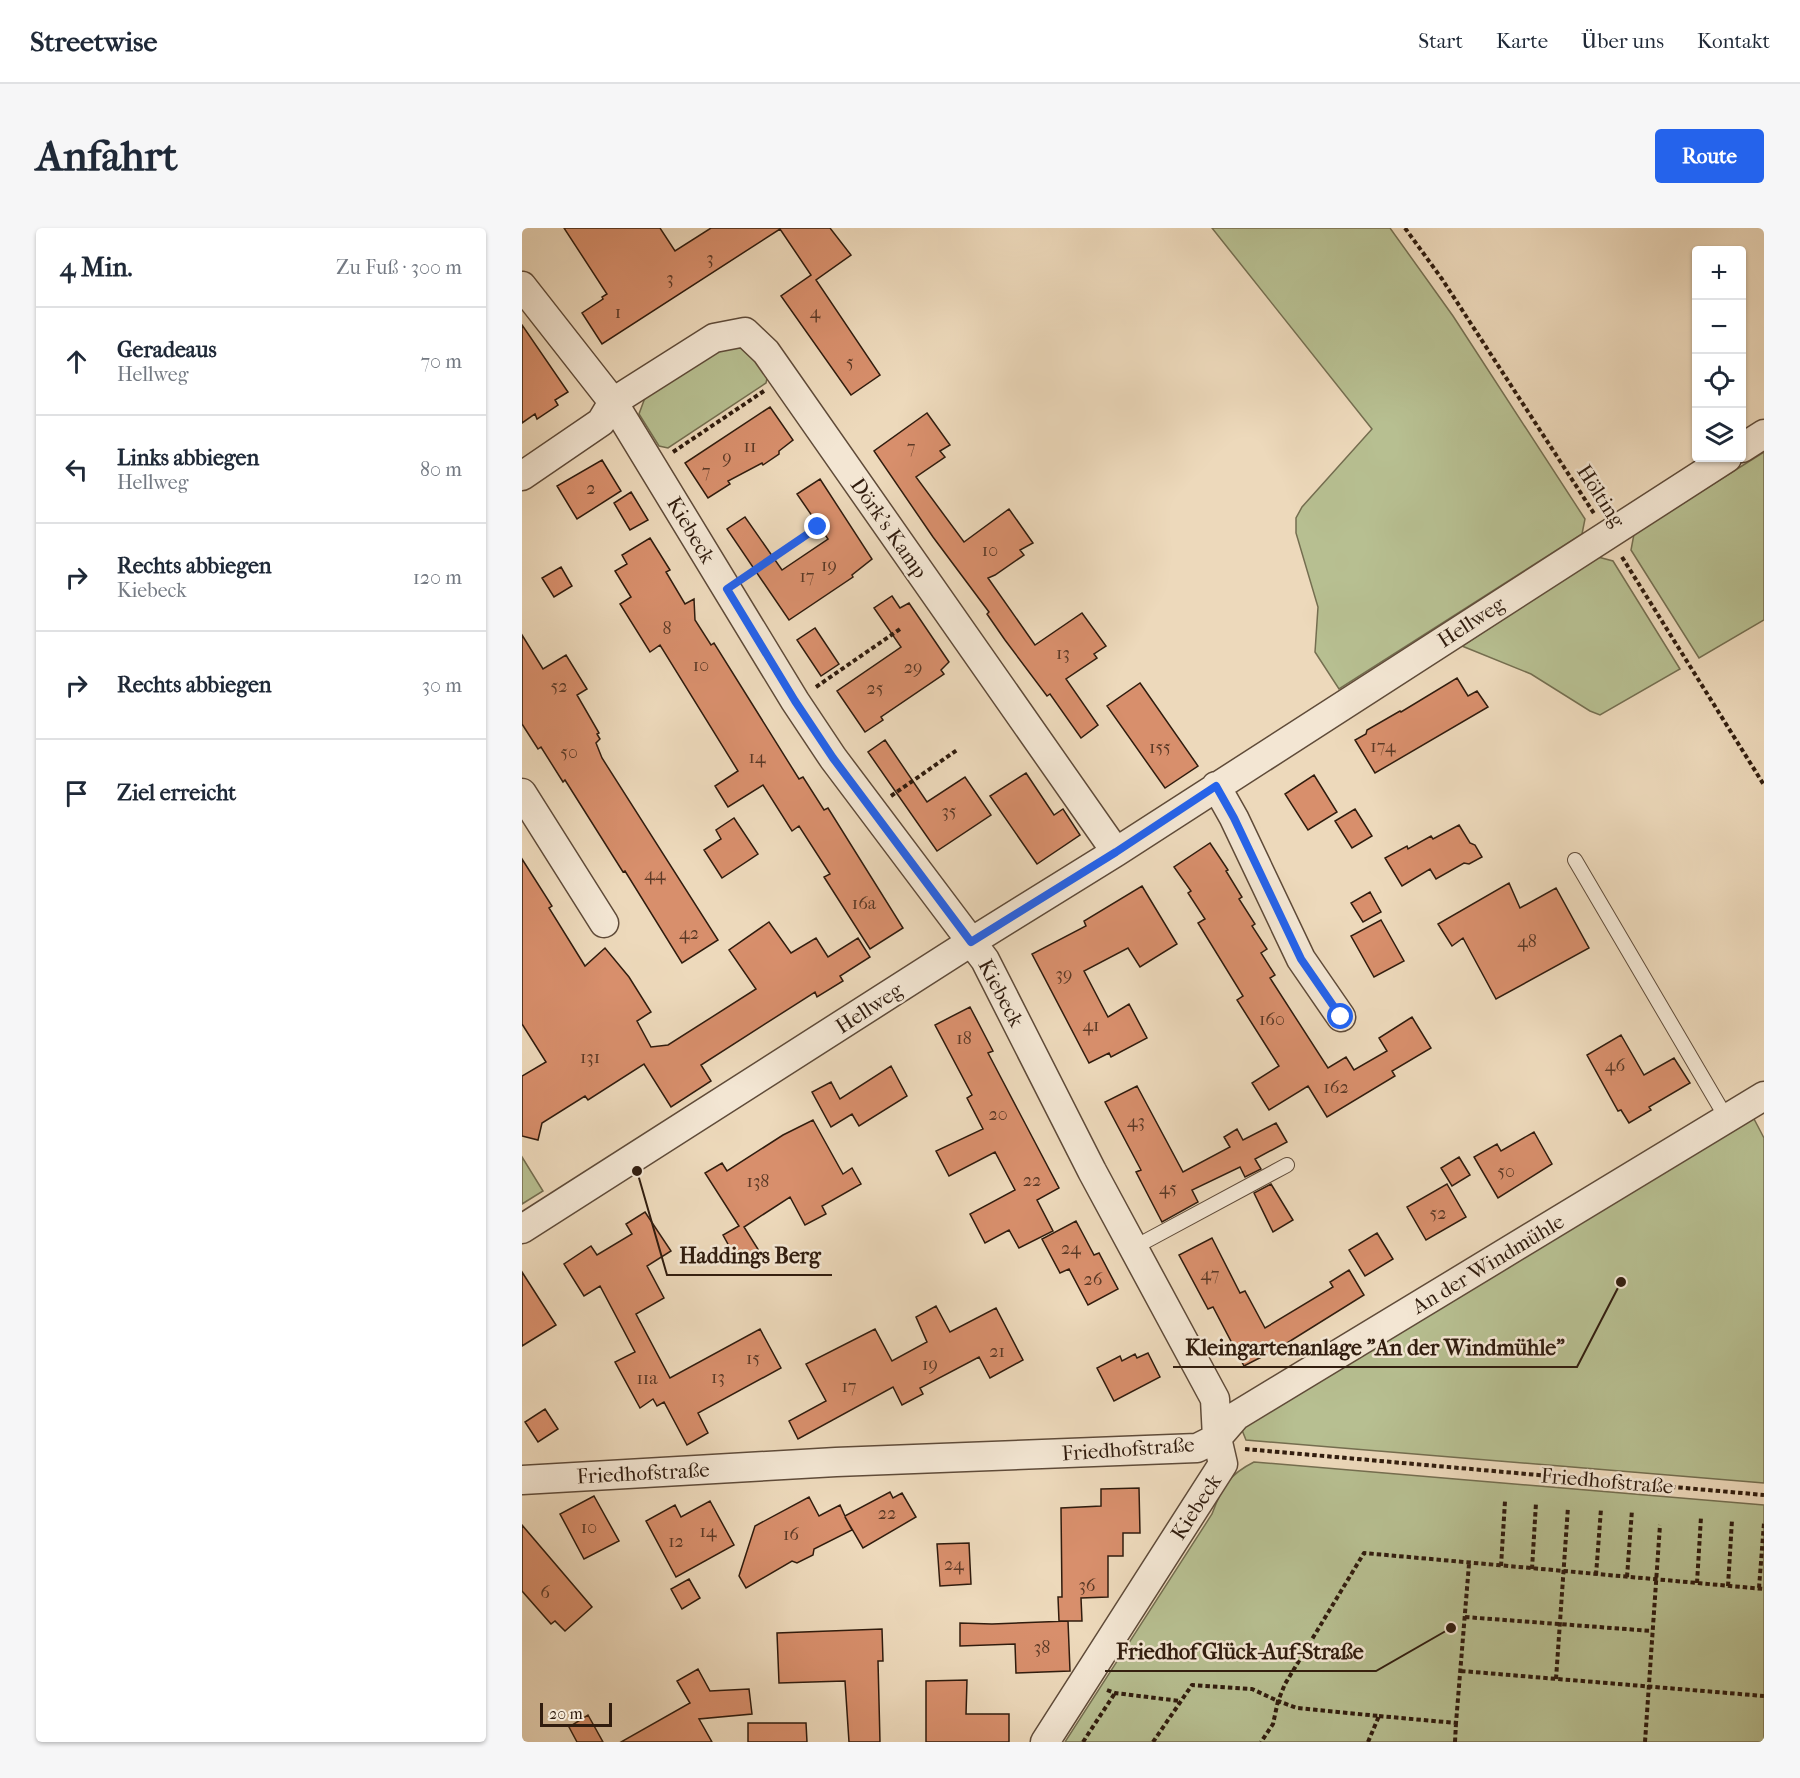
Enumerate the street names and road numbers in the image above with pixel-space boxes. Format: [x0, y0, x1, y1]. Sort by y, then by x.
street label: Hölting [1572, 460, 1630, 532]
street label: Dörk's Kamp [846, 473, 932, 583]
street label: Kiebeck [662, 492, 720, 568]
street label: Hellweg [1433, 591, 1510, 652]
street label: Kiebeck [973, 955, 1029, 1031]
street label: Hellweg [831, 977, 908, 1038]
street label: An der Windmühle [1407, 1209, 1568, 1319]
street label: Friedhofstraße [1061, 1432, 1195, 1466]
street label: Friedhofstraße [576, 1458, 710, 1488]
street label: Friedhofstraße [1540, 1463, 1674, 1499]
street label: Kiebeck [1166, 1470, 1226, 1544]

